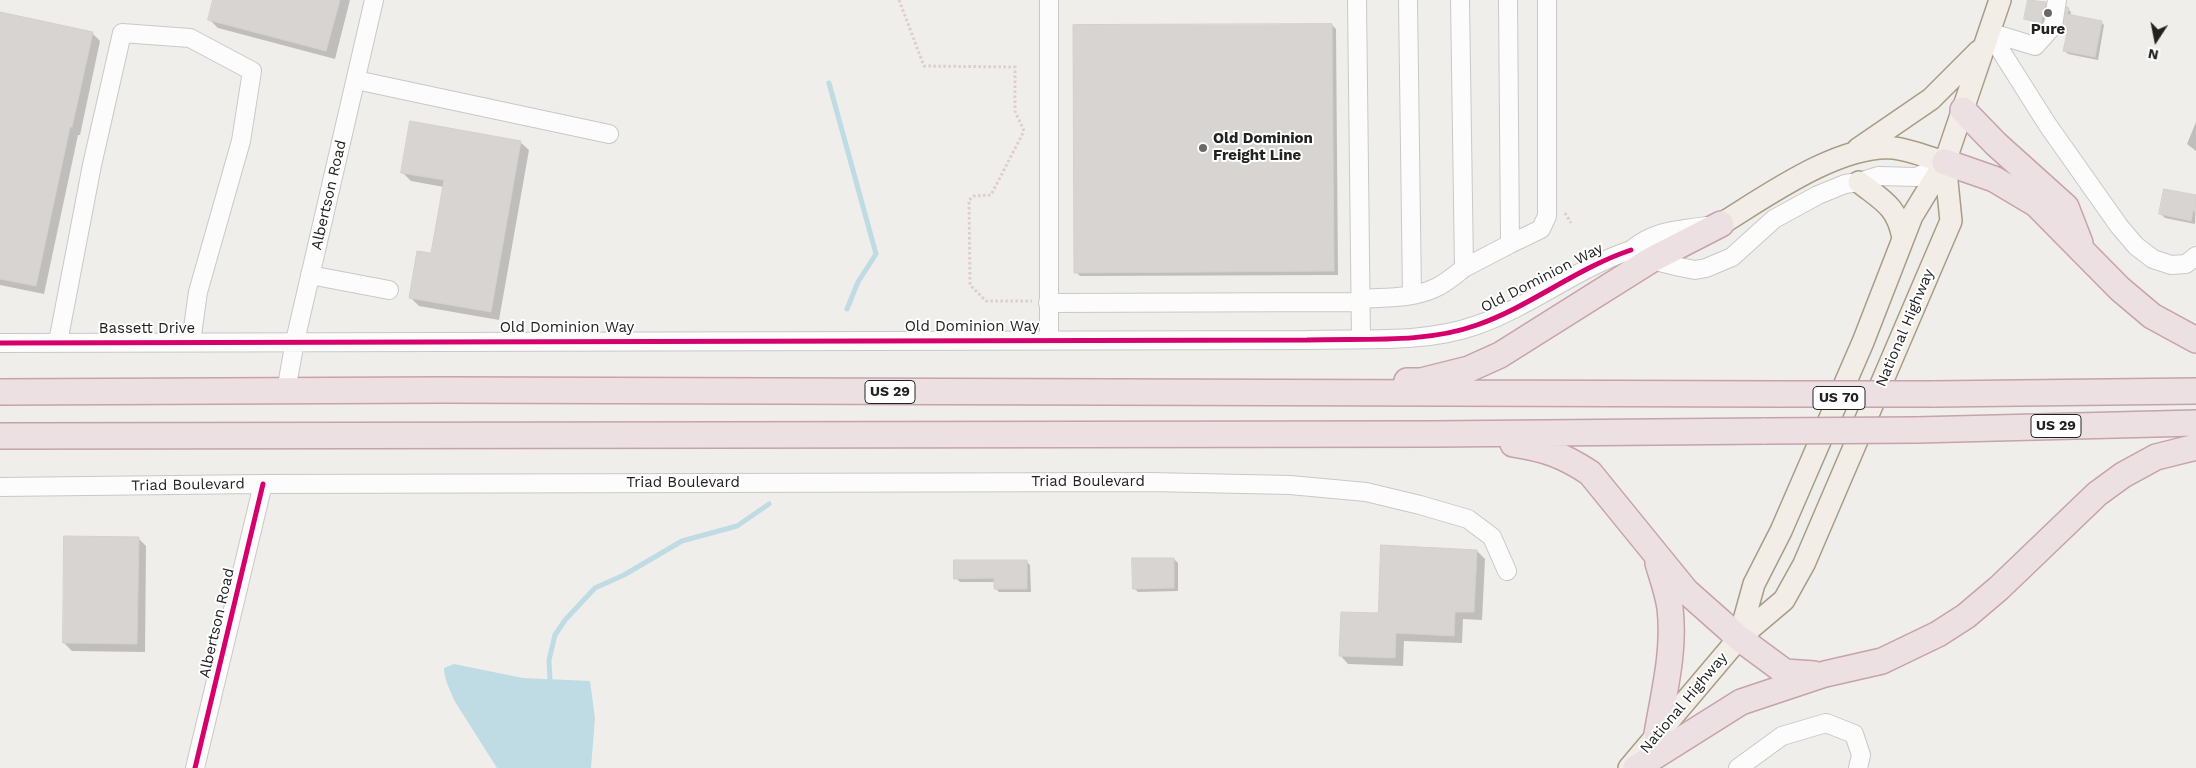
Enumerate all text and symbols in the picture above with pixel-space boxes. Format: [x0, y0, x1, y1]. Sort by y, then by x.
marker: Pure [2042, 7, 2054, 19]
north arrow [2131, 15, 2181, 65]
place label: Pure [2031, 21, 2065, 39]
text: N [2147, 46, 2160, 64]
place label: Old Dominion Freight Line [1213, 130, 1313, 165]
street label: Albertson Road [308, 138, 350, 252]
marker: Old Dominion Freight Line [1197, 142, 1209, 154]
street label: Old Dominion Way [1478, 239, 1606, 317]
street label: National Highway [1872, 266, 1938, 390]
street label: Old Dominion Way [905, 318, 1039, 336]
street label: Old Dominion Way [500, 319, 634, 337]
street label: Bassett Drive [99, 320, 195, 338]
road number: US 29 [865, 381, 915, 404]
road number: US 70 [1813, 386, 1865, 409]
road number: US 29 [2031, 414, 2081, 438]
street label: Triad Boulevard [1031, 473, 1145, 491]
street label: Triad Boulevard [626, 474, 740, 492]
street label: Triad Boulevard [131, 475, 245, 495]
street label: Albertson Road [196, 566, 238, 680]
street label: National Highway [1637, 649, 1731, 757]

